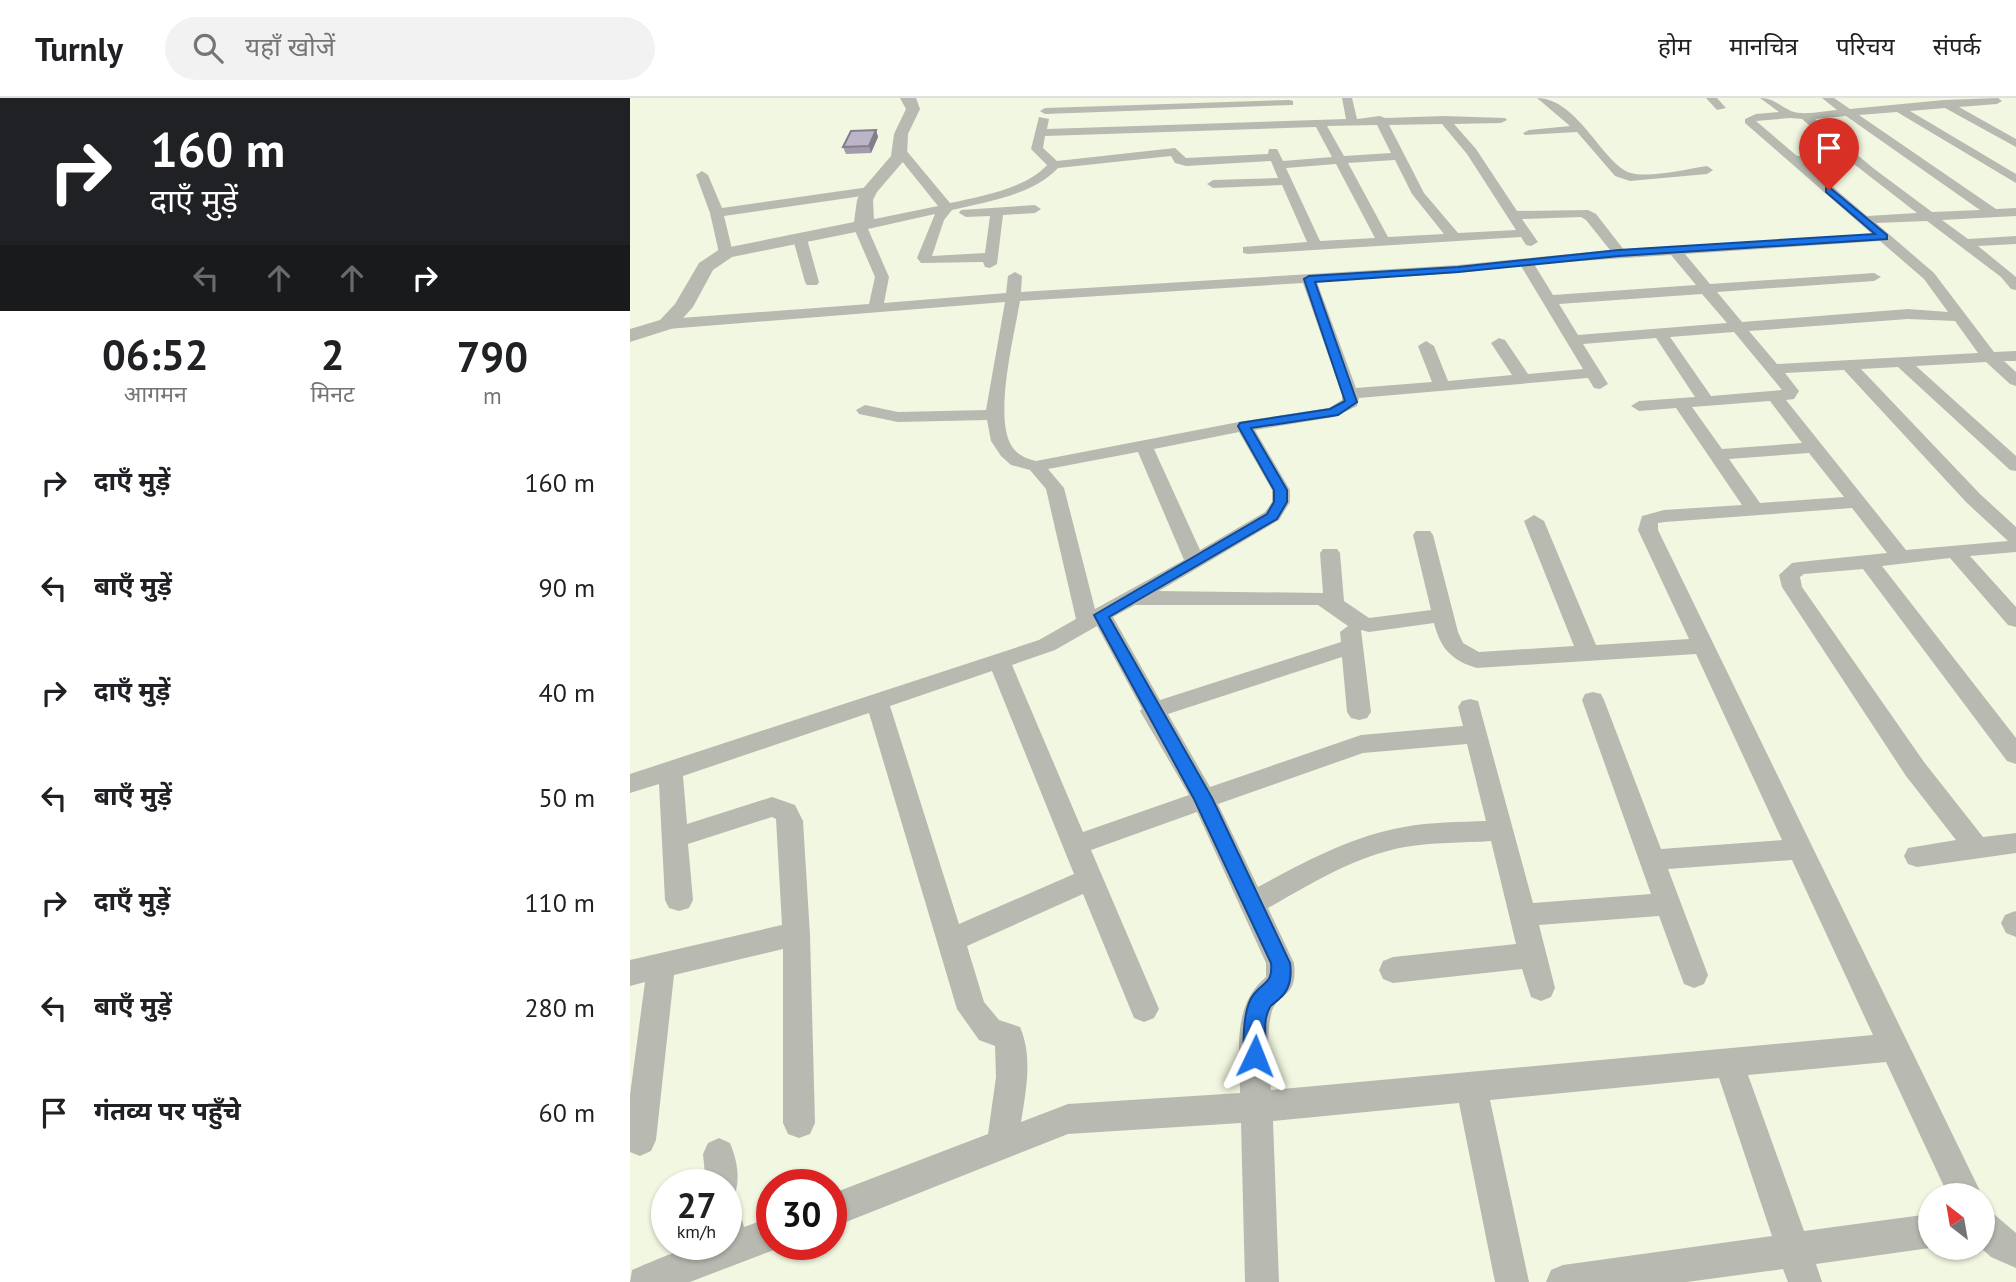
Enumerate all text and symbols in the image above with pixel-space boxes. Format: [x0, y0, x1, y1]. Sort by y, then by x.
search box [165, 17, 655, 80]
text: Turnly [35, 27, 123, 70]
icon: search [189, 29, 227, 67]
text: यहाँ खोजें [245, 30, 335, 63]
text: होम [1658, 31, 1691, 62]
text: मानचित्र [1729, 31, 1798, 62]
text: परिचय [1836, 31, 1895, 62]
text: संपर्क [1933, 31, 1981, 62]
text: 160 m [150, 117, 285, 181]
pin [1799, 118, 1859, 190]
icon: right [35, 126, 126, 217]
icon: arrive [1810, 129, 1848, 167]
text: दाएँ मुड़ें [150, 179, 238, 221]
icon: left [187, 259, 225, 297]
icon: ahead [260, 259, 298, 297]
icon: ahead [333, 259, 371, 297]
icon: right [406, 259, 444, 297]
text: 06:52 [102, 327, 209, 382]
text: 2 [321, 327, 344, 382]
text: 790 [457, 329, 528, 384]
text: आगमन [124, 379, 187, 408]
text: मिनट [311, 379, 355, 408]
text: m [483, 381, 502, 410]
icon: right [35, 464, 73, 502]
text: दाएँ मुड़ें [94, 464, 170, 497]
text: 160 m [524, 466, 595, 499]
icon: left [35, 569, 73, 607]
text: बाएँ मुड़ें [94, 569, 172, 602]
text: 90 m [539, 571, 595, 604]
icon: right [35, 674, 73, 712]
text: दाएँ मुड़ें [94, 674, 170, 707]
text: 40 m [539, 676, 595, 709]
icon: left [35, 779, 73, 817]
text: बाएँ मुड़ें [94, 779, 172, 812]
text: 50 m [539, 781, 595, 814]
icon: right [35, 884, 73, 922]
text: दाएँ मुड़ें [94, 884, 170, 917]
text: 110 m [524, 886, 595, 919]
icon: left [35, 989, 73, 1027]
text: बाएँ मुड़ें [94, 989, 172, 1022]
text: 280 m [524, 991, 595, 1024]
position arrow [1218, 1019, 1292, 1093]
icon: arrive [35, 1094, 73, 1132]
text: गंतव्य पर पहुँचे [94, 1094, 241, 1127]
text: 60 m [539, 1096, 595, 1129]
speed limit sign: 30 [756, 1169, 847, 1260]
text: 27 [677, 1182, 716, 1228]
north arrow [1918, 1183, 1995, 1260]
map controls [1918, 1183, 1995, 1260]
text: km/h [677, 1220, 716, 1243]

